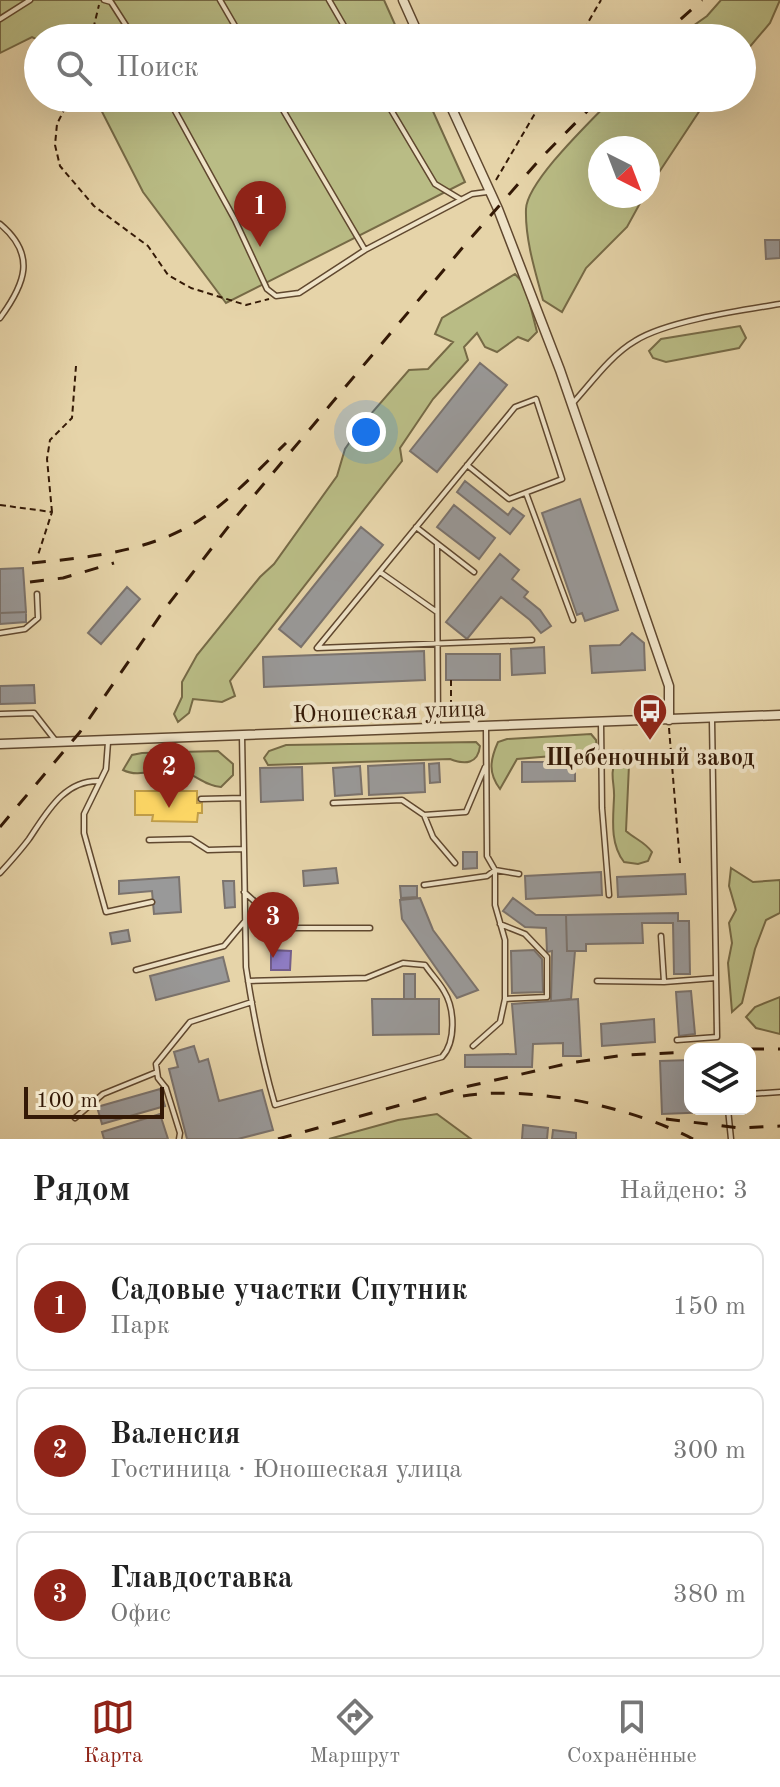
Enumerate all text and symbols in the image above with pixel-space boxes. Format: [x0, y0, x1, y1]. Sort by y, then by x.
search box [24, 24, 756, 112]
icon: search [52, 46, 96, 90]
text: Поиск [116, 53, 199, 83]
north arrow [588, 136, 660, 208]
pin: 1 [234, 181, 286, 247]
your location [346, 412, 386, 452]
bus stop icon: Щебеночный завод [631, 692, 669, 742]
street label: Юношеская улица [292, 698, 486, 728]
pin: 2 [143, 742, 195, 808]
place label: Щебеночный завод [545, 747, 755, 771]
pin: 3 [247, 892, 299, 958]
map controls [684, 1043, 756, 1115]
button: layers [684, 1043, 756, 1115]
scale bar [24, 1083, 164, 1119]
text: 100 m [36, 1090, 98, 1112]
text: Рядом [32, 1174, 131, 1208]
text: Найдено: 3 [619, 1178, 748, 1204]
text: Садовые участки Спутник [110, 1276, 467, 1306]
text: 1 [52, 1294, 68, 1320]
text: 150 m [673, 1294, 746, 1320]
text: Парк [110, 1313, 170, 1339]
text: Валенсия [110, 1420, 241, 1450]
text: 2 [52, 1438, 68, 1464]
text: 300 m [673, 1438, 746, 1464]
text: Гостиница · Юношеская улица [110, 1457, 462, 1483]
text: Главдоставка [110, 1564, 293, 1594]
text: 3 [52, 1582, 68, 1608]
text: 380 m [673, 1582, 746, 1608]
text: Офис [110, 1601, 171, 1627]
tab: Карта [83, 1695, 143, 1770]
tab: Маршрут [310, 1695, 400, 1770]
tab: Сохранённые [567, 1695, 697, 1770]

